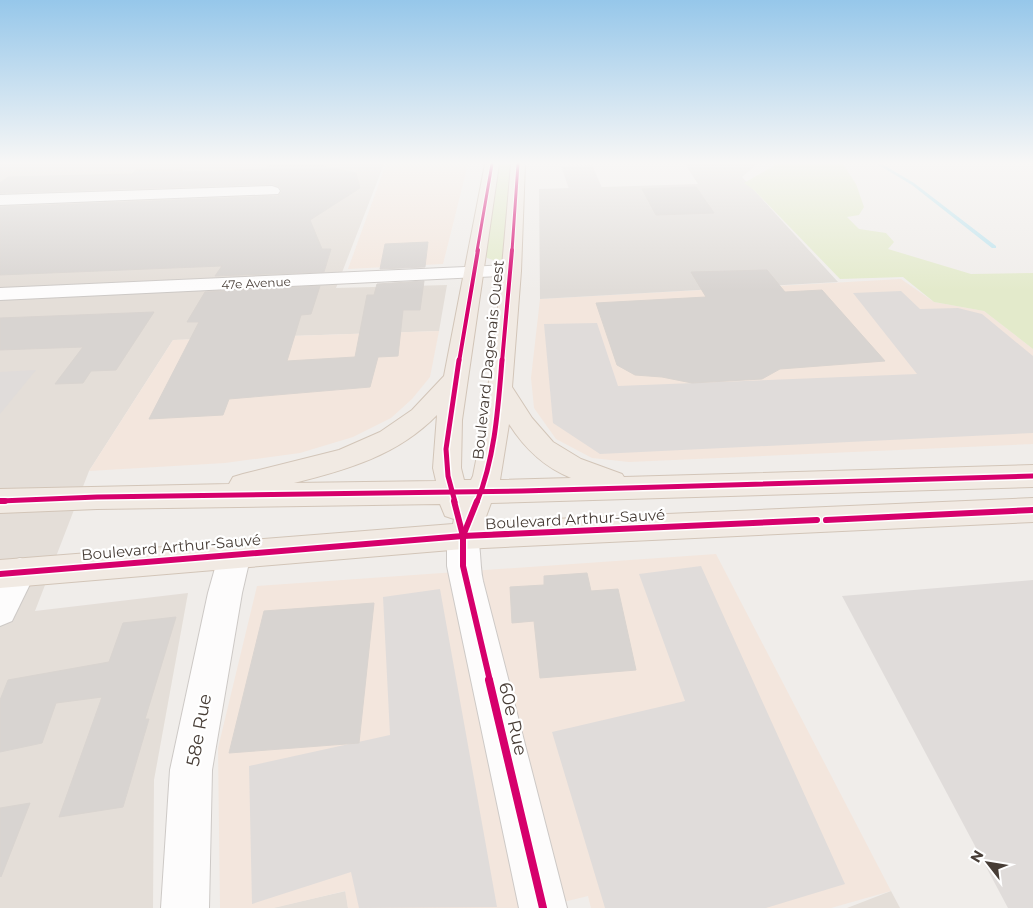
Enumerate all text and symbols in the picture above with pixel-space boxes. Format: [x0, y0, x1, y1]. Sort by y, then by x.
street label: Boulevard Dagenais Ouest [468, 259, 508, 461]
street label: 47e Avenue [221, 274, 291, 292]
street label: Boulevard Arthur-Sauvé [485, 505, 665, 533]
street label: Boulevard Arthur-Sauvé [80, 530, 262, 564]
street label: 60e Rue [494, 680, 532, 758]
street label: 58e Rue [182, 692, 216, 768]
north arrow [963, 838, 1013, 888]
text: N [966, 847, 987, 866]

